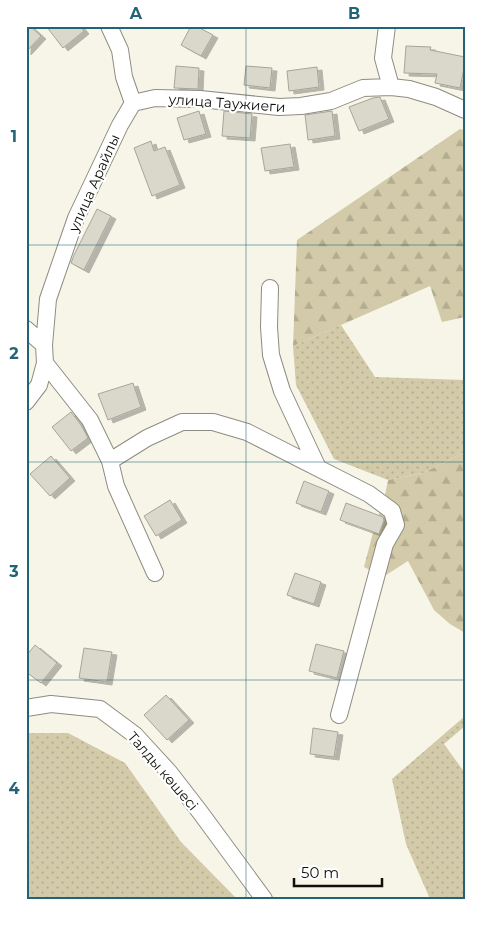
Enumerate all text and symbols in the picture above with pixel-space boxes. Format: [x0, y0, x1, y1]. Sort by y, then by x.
text: A [129, 4, 143, 23]
text: B [348, 4, 360, 23]
street label: улица Таужиеги [167, 90, 286, 116]
text: 1 [11, 127, 17, 146]
street label: улица Арайлы [64, 131, 124, 236]
text: 2 [9, 344, 19, 363]
text: 3 [8, 562, 19, 581]
street label: Талды көшесі [124, 728, 202, 814]
text: 4 [8, 779, 20, 798]
scale bar [294, 855, 381, 887]
text: 50 m [301, 863, 339, 882]

